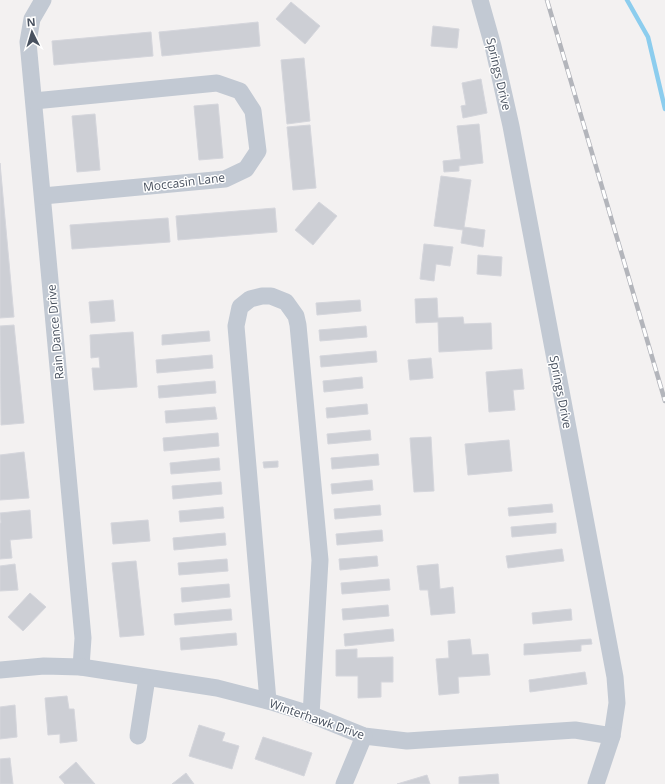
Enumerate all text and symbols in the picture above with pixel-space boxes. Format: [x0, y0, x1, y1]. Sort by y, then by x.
north arrow [12, 12, 52, 52]
text: N [26, 14, 36, 29]
street label: Springs Drive [482, 36, 516, 112]
street label: Moccasin Lane [142, 169, 226, 195]
street label: Rain Dance Drive [42, 284, 68, 380]
street label: Springs Drive [546, 354, 576, 430]
street label: Winterhawk Drive [267, 695, 367, 743]

